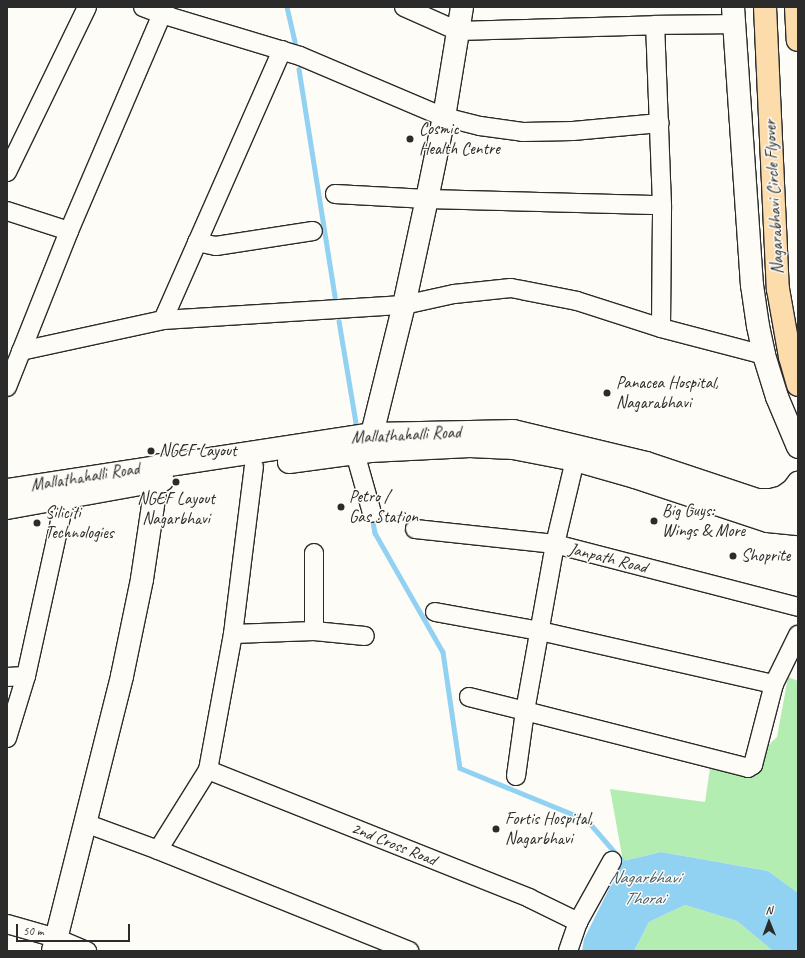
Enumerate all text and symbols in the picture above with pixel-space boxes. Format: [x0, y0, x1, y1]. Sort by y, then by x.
place label: Cosmic Health Centre [419, 119, 500, 159]
street label: Nagarabhavi Circle Flyover [760, 119, 788, 275]
marker: Cosmic Health Centre [404, 133, 416, 145]
place label: Panacea Hospital, Nagarabhavi [616, 373, 718, 413]
marker: Panacea Hospital, Nagarabhavi [601, 387, 613, 399]
street label: Mallathahalli Road [351, 422, 461, 448]
place label: NGEF Layout [159, 441, 237, 461]
marker: NGEF Layout [146, 446, 156, 456]
street label: Mallathahalli Road [29, 458, 141, 496]
marker: NGEF Layout Nagarbhavi [171, 477, 181, 487]
place label: Petro / Gas Station [349, 487, 419, 527]
place label: NGEF Layout Nagarbhavi [137, 489, 215, 529]
place label: Big Guys: Wings & More [662, 501, 745, 541]
marker: Petro / Gas Station [336, 502, 346, 512]
place label: Siliciti Technologies [45, 503, 114, 543]
marker: Big Guys: Wings & More [649, 516, 659, 526]
marker: Siliciti Technologies [32, 518, 42, 528]
street label: Janpath Road [567, 538, 649, 578]
place label: Shoprite [741, 546, 790, 566]
marker: Shoprite [728, 551, 738, 561]
place label: Fortis Hospital, Nagarbhavi [505, 809, 593, 849]
street label: 2nd Cross Road [348, 818, 440, 870]
marker: Fortis Hospital, Nagarbhavi [490, 823, 502, 835]
water label: Nagarbhavi Thorai [608, 867, 680, 910]
north arrow [749, 902, 789, 942]
text: N [765, 903, 772, 917]
scale bar [18, 916, 132, 942]
text: 50 m [23, 923, 43, 939]

